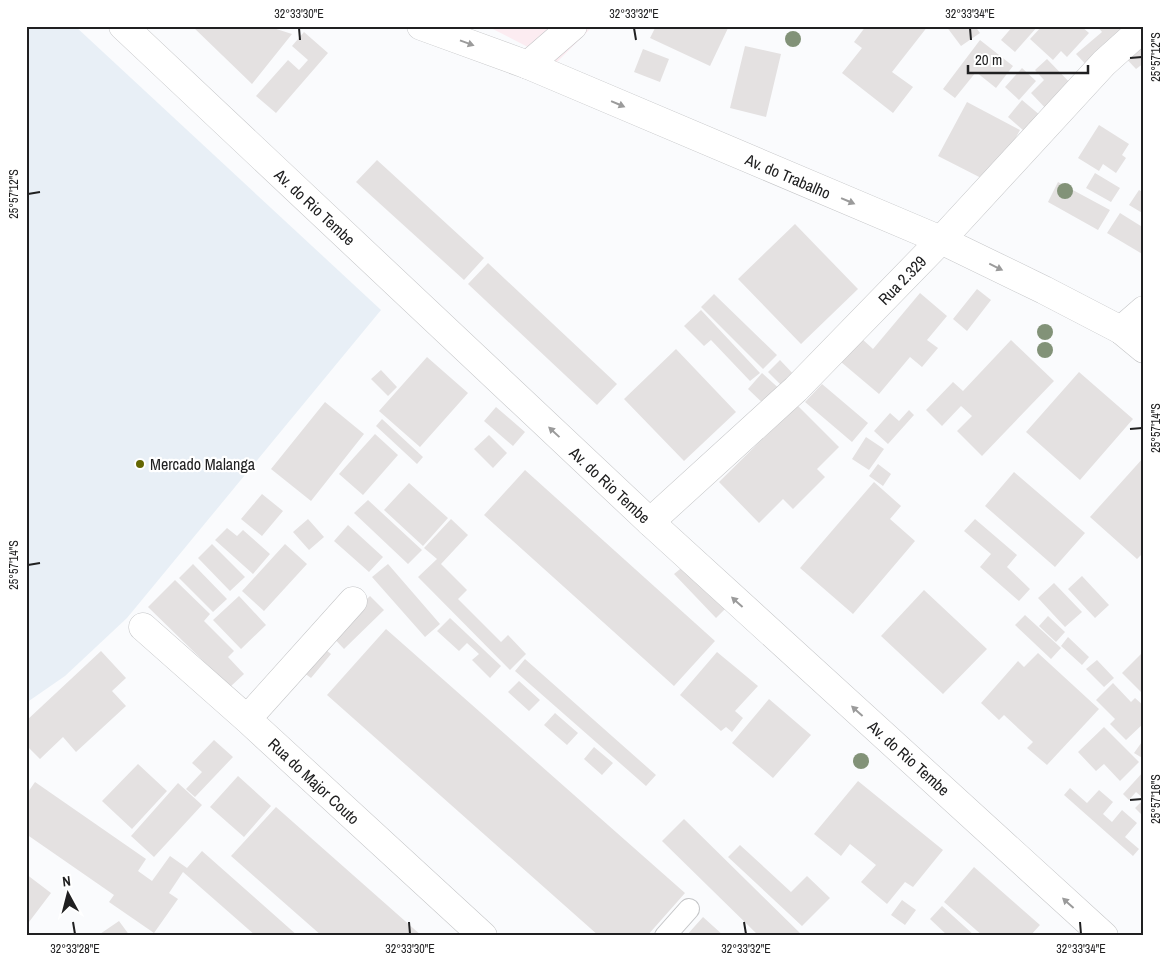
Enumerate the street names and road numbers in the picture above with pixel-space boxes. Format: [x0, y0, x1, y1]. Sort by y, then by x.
street label: Av. do Trabalho [741, 148, 834, 204]
street label: Av. do Rio Tembe [269, 163, 360, 250]
street label: Rua 2.329 [873, 251, 931, 309]
street label: Av. do Rio Tembe [564, 441, 655, 528]
street label: Av. do Rio Tembe [863, 715, 955, 801]
street label: Rua do Major Couto [264, 733, 364, 829]

